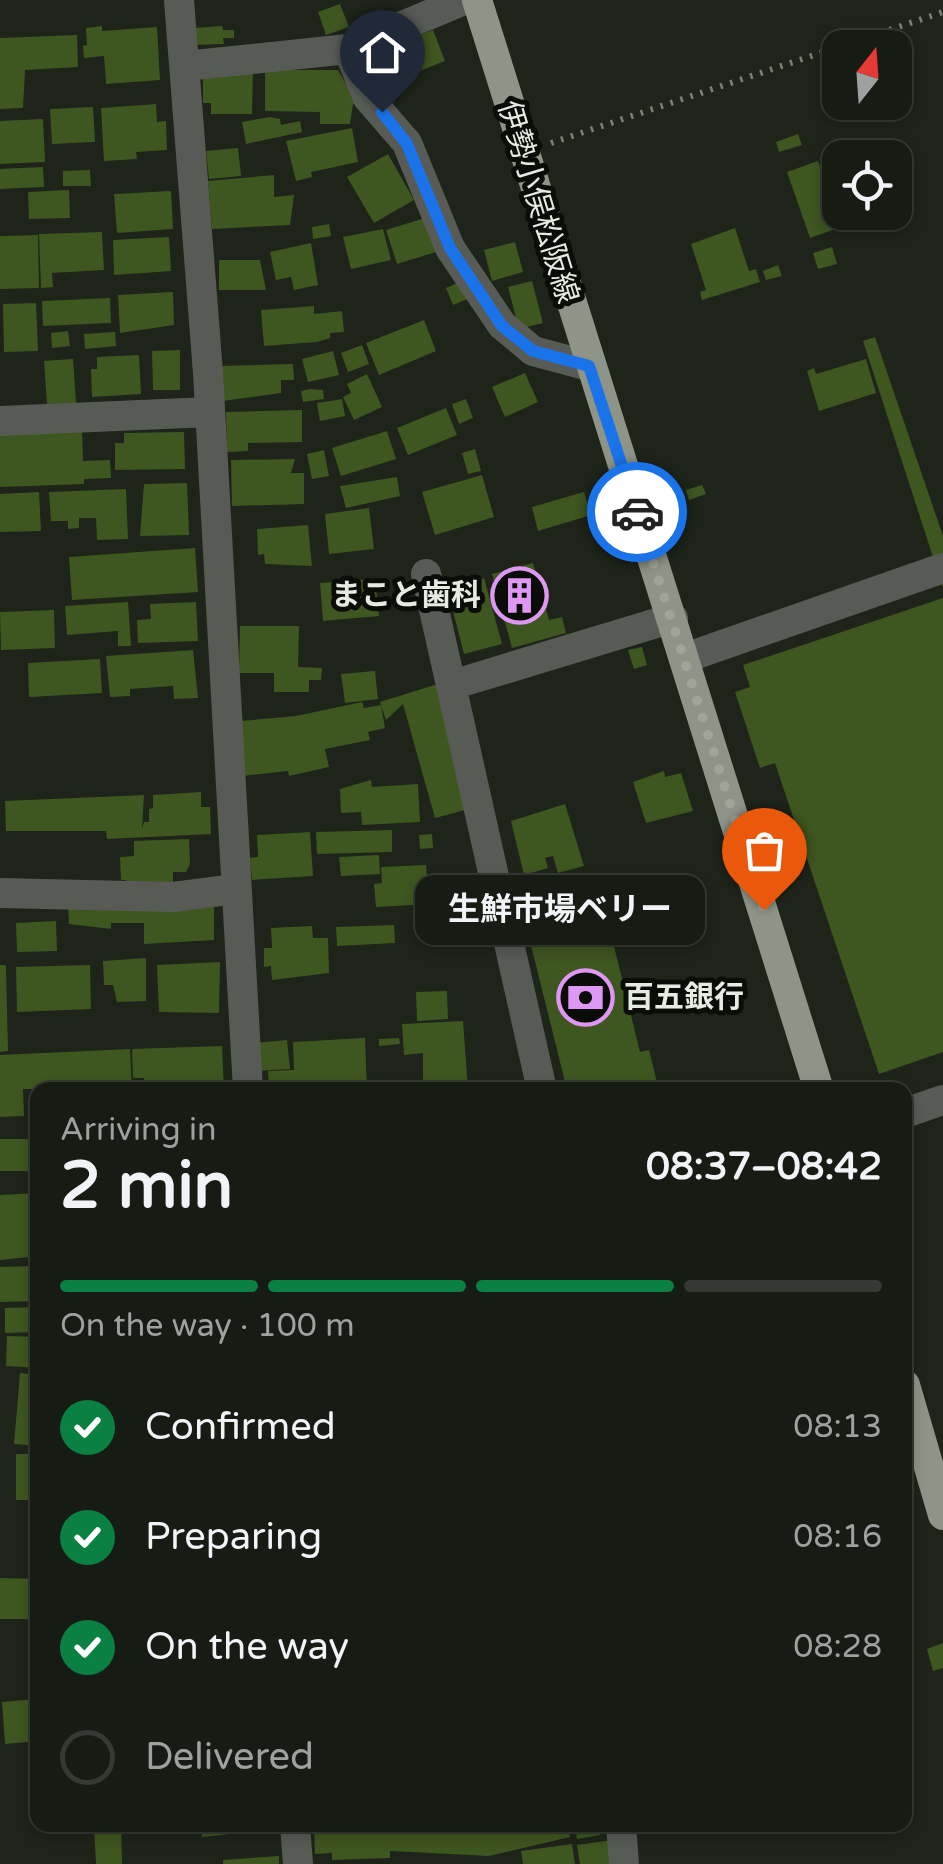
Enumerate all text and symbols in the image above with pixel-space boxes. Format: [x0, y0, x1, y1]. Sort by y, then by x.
pin [340, 10, 425, 113]
icon: home [355, 25, 410, 80]
north arrow [822, 30, 912, 120]
map controls [822, 30, 912, 230]
street label: 伊勢小俣松阪線 [490, 96, 586, 308]
button: locate [822, 140, 912, 230]
courier [587, 462, 687, 562]
icon: car [610, 485, 665, 540]
building icon: まこと歯科 [490, 565, 550, 625]
place label: まこと歯科 [331, 577, 481, 614]
pin [722, 808, 807, 911]
icon: bag [737, 823, 792, 878]
callout: 生鮮市場ベリー [414, 875, 704, 945]
text: 生鮮市場ベリー [448, 891, 672, 929]
bank icon: 百五銀行 [555, 967, 615, 1027]
place label: 百五銀行 [624, 979, 744, 1016]
text: Arriving in [60, 1111, 217, 1149]
text: 08:37–08:42 [646, 1144, 882, 1190]
text: 2 min [60, 1147, 233, 1226]
text: On the way · 100 m [60, 1307, 355, 1345]
icon: check [60, 1400, 115, 1455]
text: Confirmed [145, 1404, 336, 1450]
text: 08:13 [793, 1408, 882, 1446]
icon: check [60, 1510, 115, 1565]
text: Preparing [145, 1514, 322, 1560]
text: 08:16 [793, 1518, 882, 1556]
icon: check [60, 1620, 115, 1675]
text: On the way [145, 1624, 349, 1670]
text: 08:28 [793, 1628, 882, 1666]
text: Delivered [145, 1734, 314, 1780]

